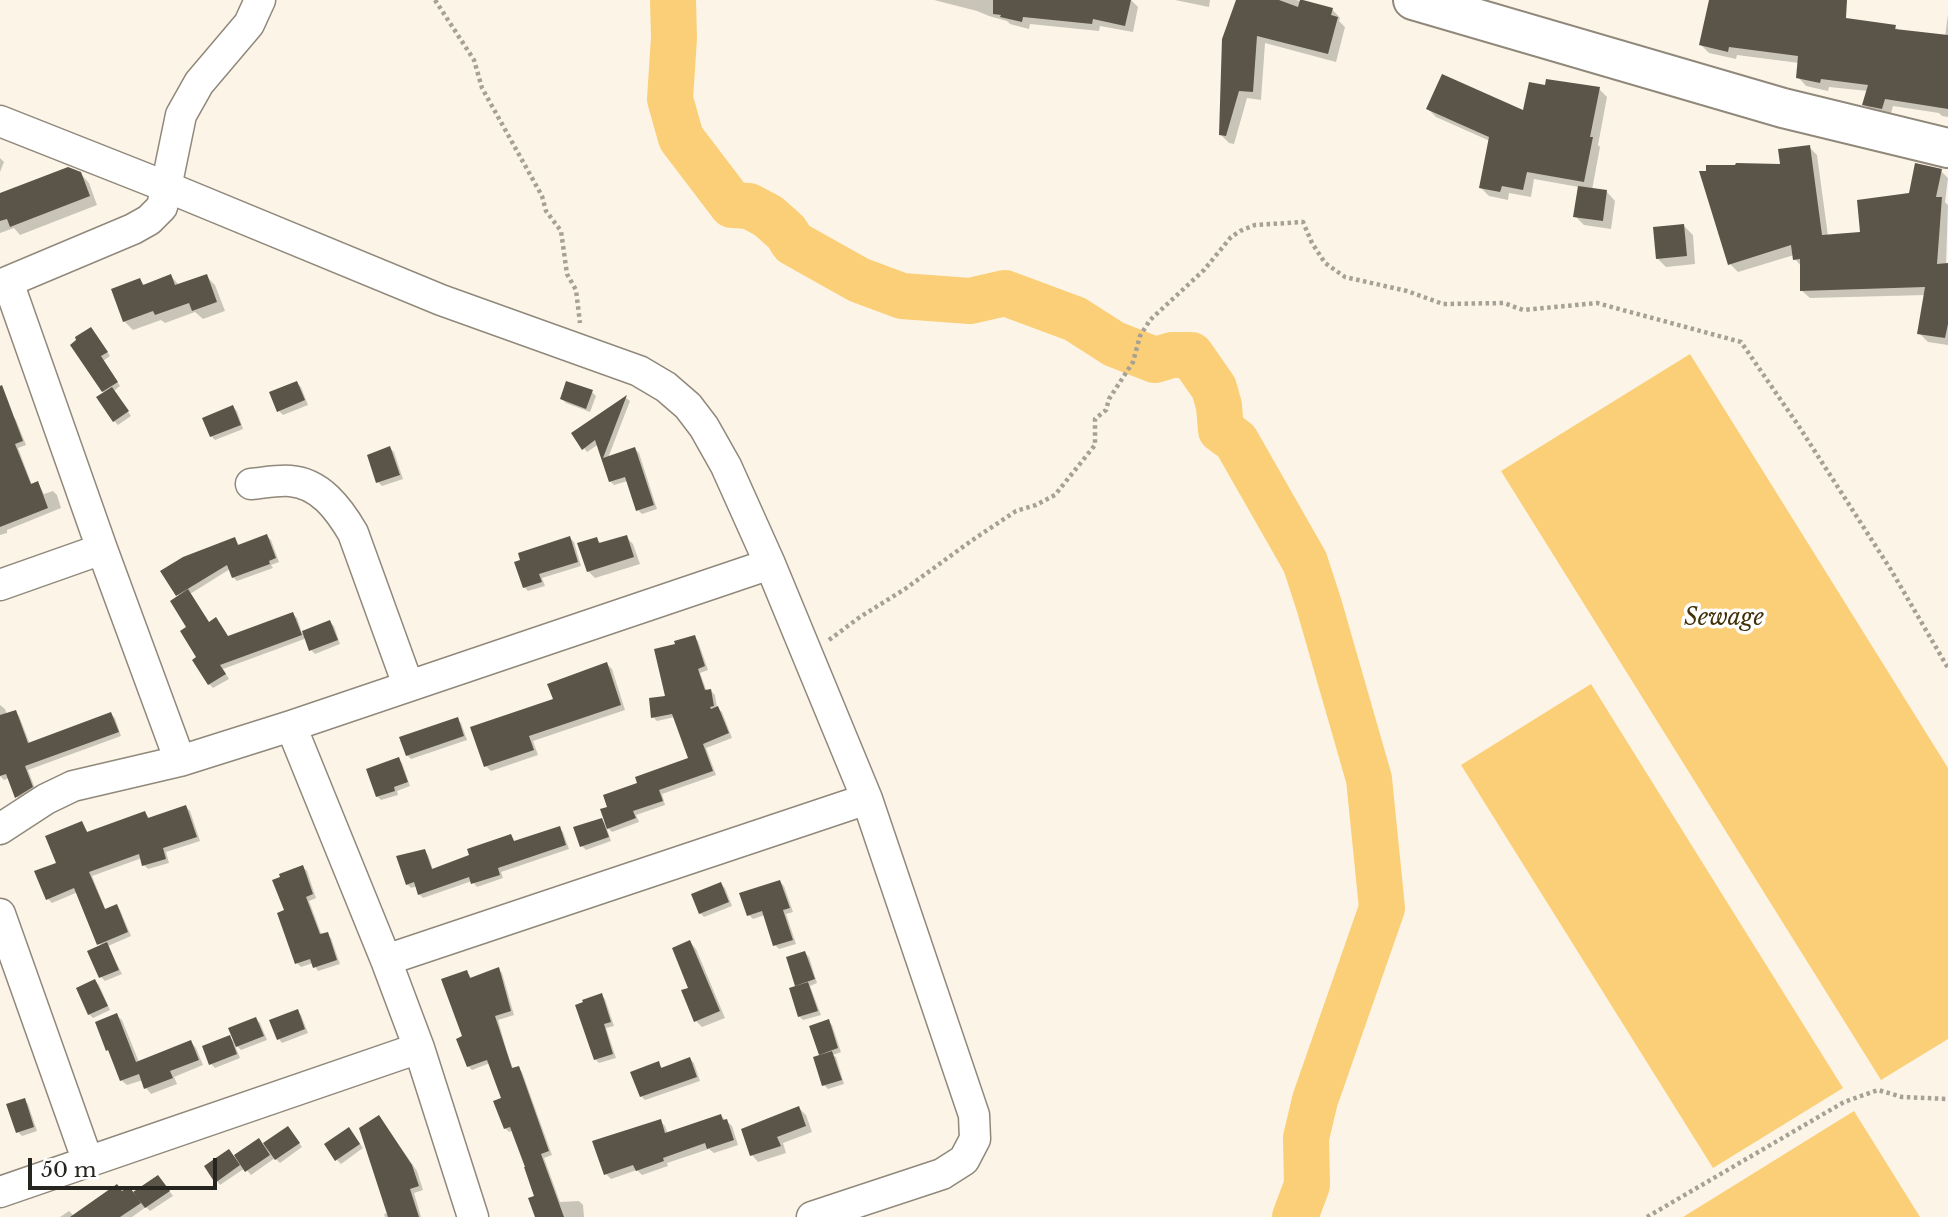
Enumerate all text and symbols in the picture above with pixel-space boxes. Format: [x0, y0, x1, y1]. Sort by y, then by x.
water label: Sewage [1684, 605, 1764, 633]
scale bar [32, 1144, 220, 1188]
text: 50 m [41, 1157, 96, 1183]

